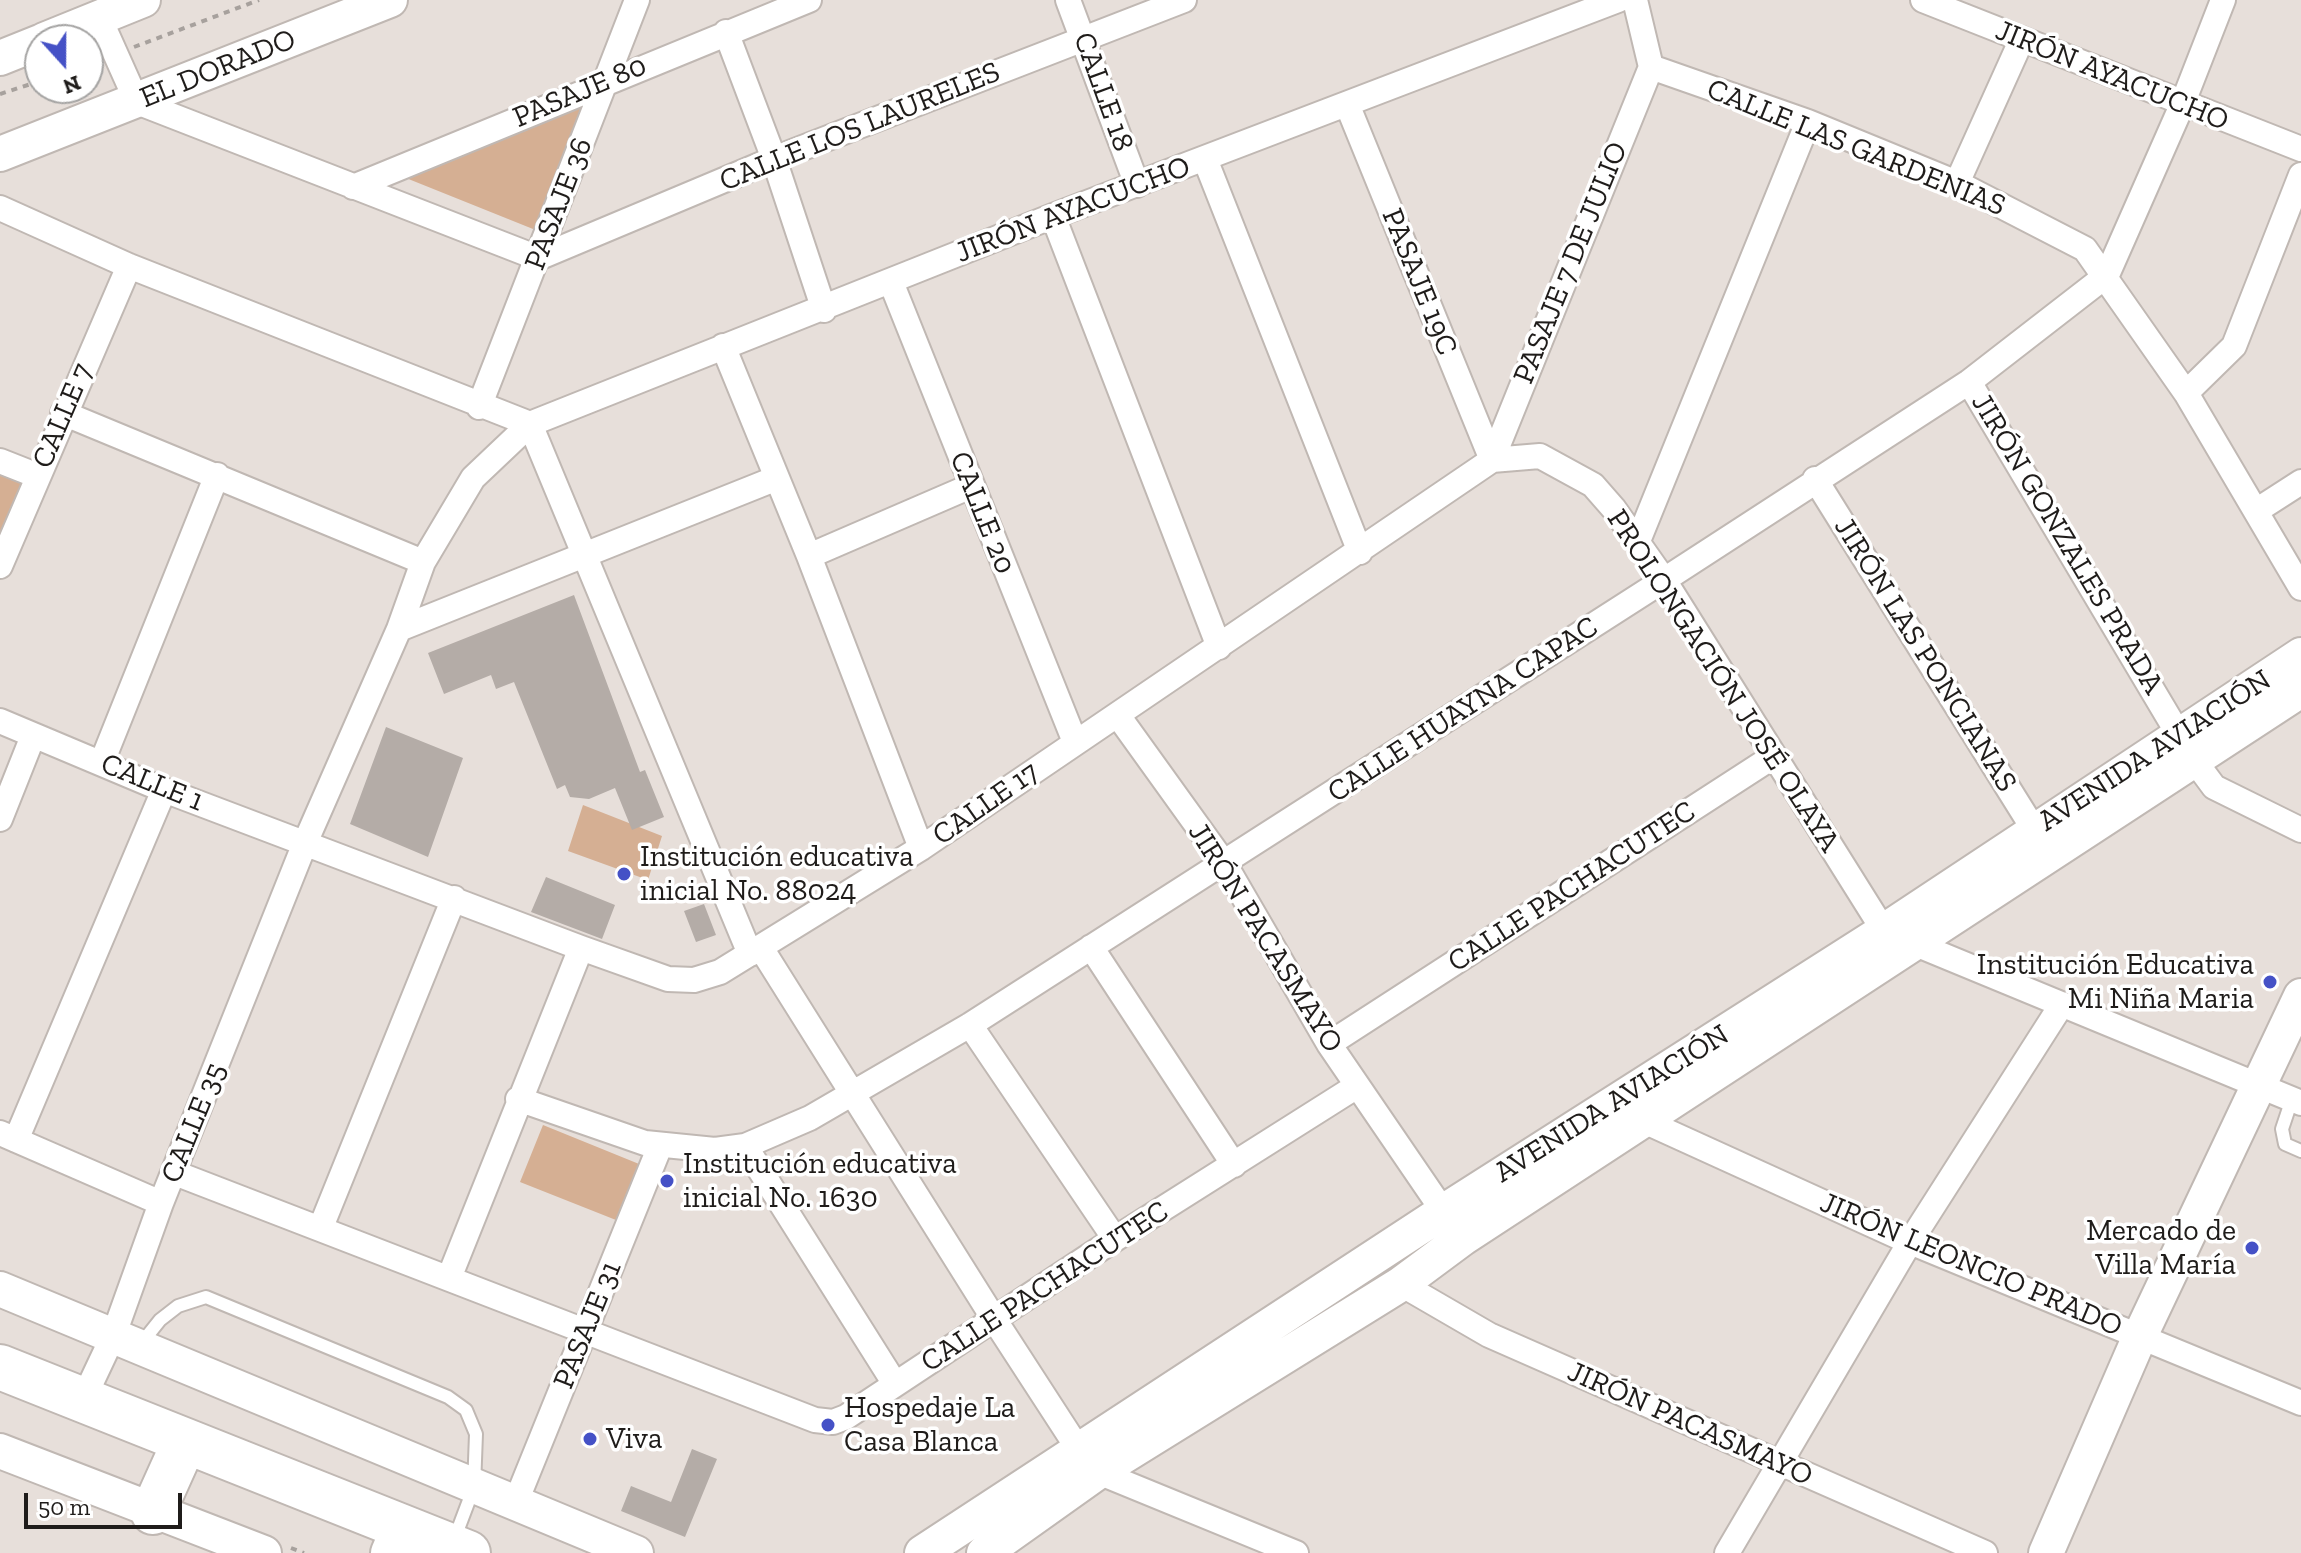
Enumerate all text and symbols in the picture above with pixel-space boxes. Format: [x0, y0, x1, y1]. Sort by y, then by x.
street label: JIRÓN AYACUCHO [1990, 13, 2234, 139]
street label: EL DORADO [135, 22, 301, 116]
north arrow [24, 24, 104, 104]
street label: CALLE 18 [1065, 28, 1141, 156]
street label: PASAJE 80 [508, 48, 652, 136]
street label: CALLE LOS LAURELES [715, 54, 1005, 200]
text: N [59, 69, 85, 101]
street label: CALLE LAS GARDENIAS [1702, 72, 2010, 224]
street label: PASAJE 36 [517, 133, 601, 275]
street label: PASAJE 7 DE JULIO [1506, 137, 1636, 389]
street label: JIRÓN AYACUCHO [951, 149, 1195, 271]
street label: PASAJE 19C [1373, 203, 1465, 361]
street label: CALLE 7 [25, 358, 101, 474]
street label: JIRÓN GONZALES PRADA [1963, 387, 2171, 701]
street label: CALLE 20 [941, 447, 1023, 579]
street label: PROLONGACIÓN JOSÉ OLAYA [1599, 503, 1847, 859]
street label: JIRÓN LAS PONCIANAS [1826, 511, 2024, 799]
street label: CALLE HUAYNA CAPAC [1321, 609, 1605, 811]
street label: AVENIDA AVIACIÓN [2032, 662, 2278, 840]
street label: CALLE 1 [95, 746, 209, 820]
street label: CALLE 17 [926, 755, 1046, 853]
street label: CALLE PACHACUTEC [1442, 794, 1702, 980]
street label: JIRÓN PACASMAYO [1180, 816, 1350, 1060]
place label: Institución educativa inicial No. 88024 [640, 839, 914, 910]
marker: Institución educativa inicial No. 88024 [615, 865, 633, 883]
place label: Institución Educativa Mi Niña Maria [1977, 947, 2254, 1018]
marker: Institución Educativa Mi Niña Maria [2261, 973, 2279, 991]
street label: AVENIDA AVIACIÓN [1488, 1017, 1736, 1191]
street label: CALLE 35 [154, 1058, 234, 1188]
place label: Institución educativa inicial No. 1630 [683, 1146, 957, 1216]
marker: Institución educativa inicial No. 1630 [658, 1172, 676, 1190]
street label: JIRÓN LEONCIO PRADO [1815, 1185, 2127, 1345]
street label: CALLE PACHACUTEC [915, 1194, 1175, 1380]
place label: Mercado de Villa María [2086, 1213, 2236, 1284]
marker: Mercado de Villa María [2243, 1239, 2261, 1257]
street label: PASAJE 31 [546, 1256, 630, 1394]
street label: JIRÓN PACASMAYO [1562, 1354, 1818, 1494]
place label: Hospedaje La Casa Blanca [844, 1390, 1015, 1460]
marker: Hospedaje La Casa Blanca [819, 1416, 837, 1434]
place label: Viva [606, 1421, 663, 1457]
marker: Viva [581, 1430, 599, 1448]
scale bar [28, 1477, 186, 1527]
text: 50 m [38, 1492, 90, 1521]

